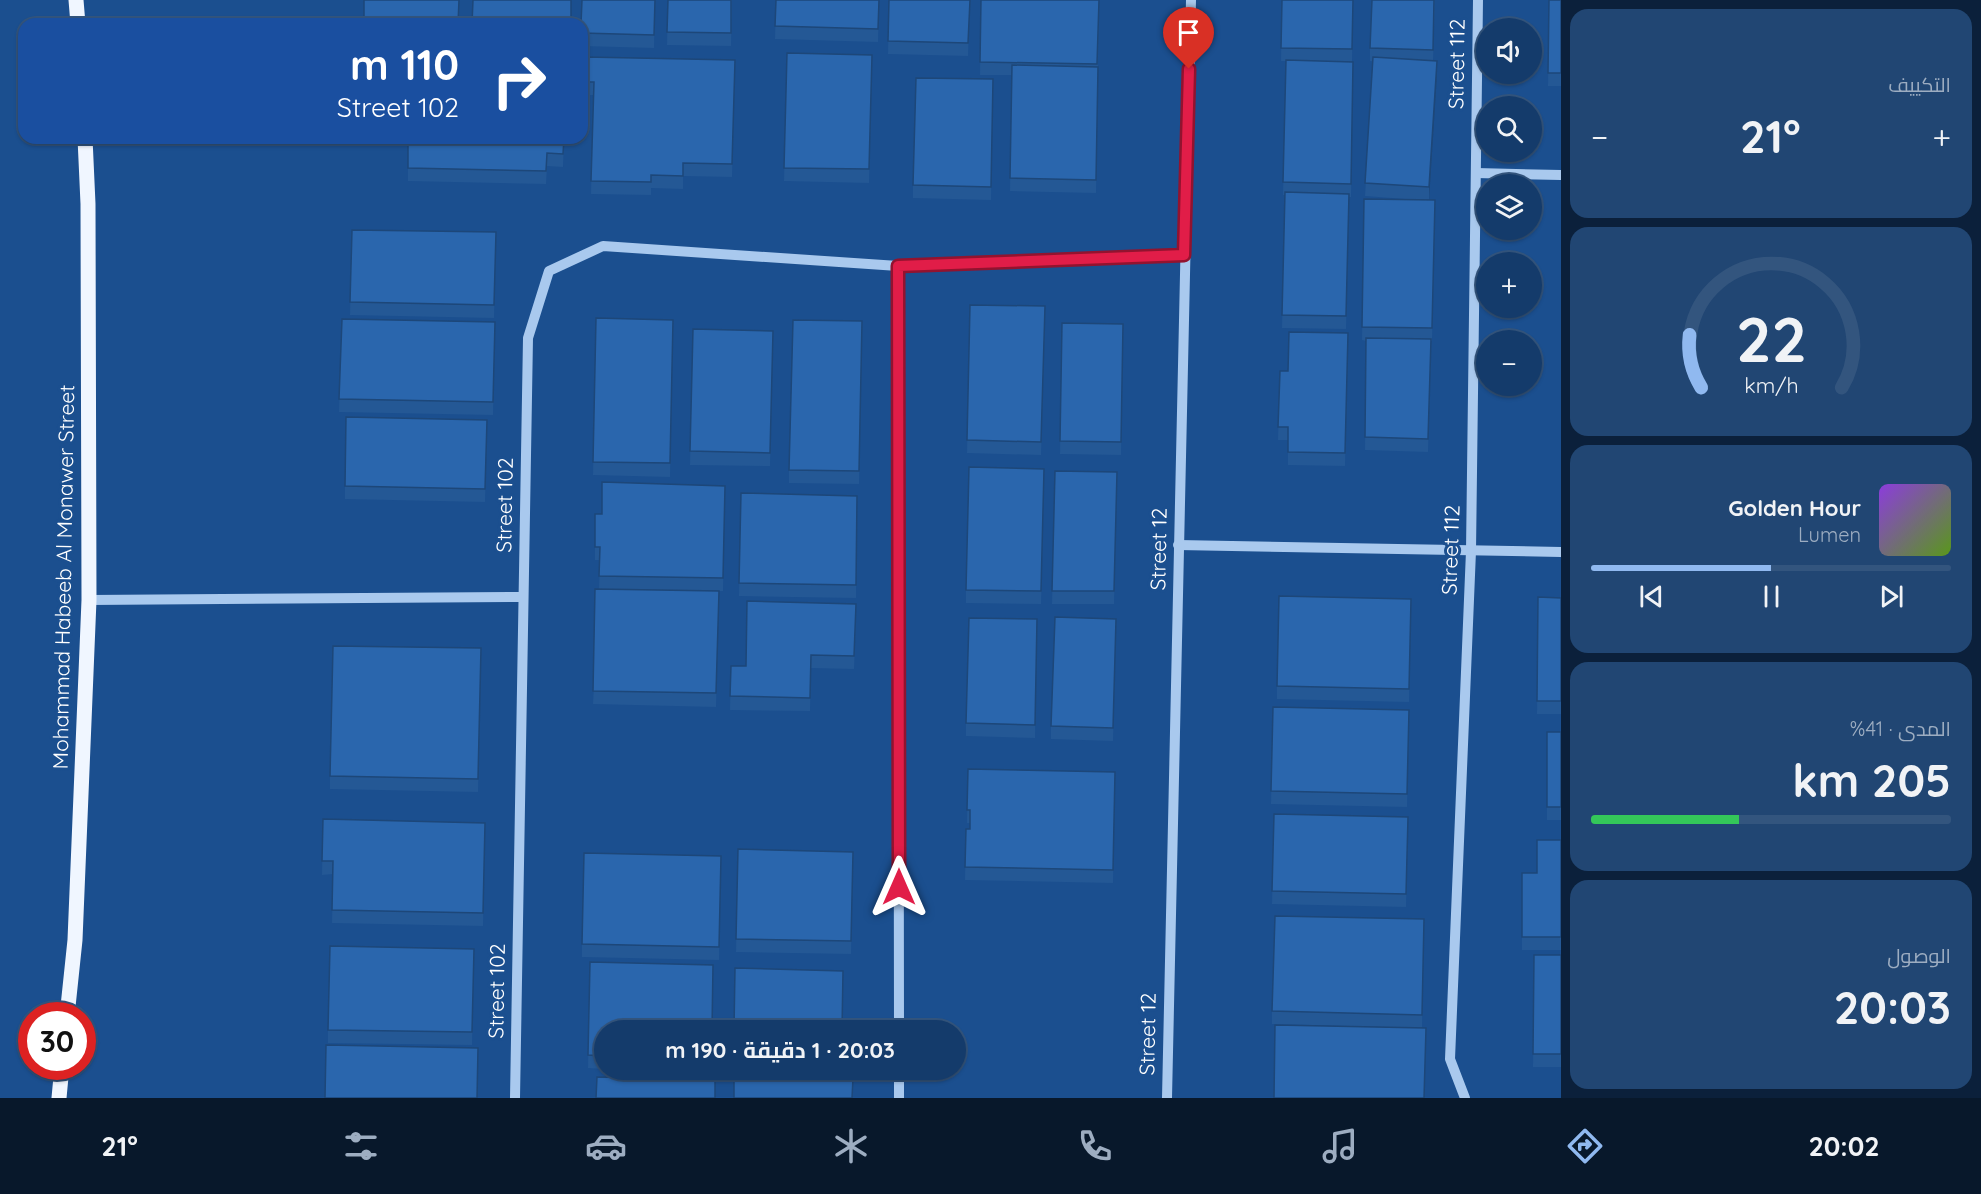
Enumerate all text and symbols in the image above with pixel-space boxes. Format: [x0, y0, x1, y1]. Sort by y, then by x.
pin [1163, 7, 1214, 69]
icon: arrive [1172, 16, 1205, 49]
map controls [1476, 18, 1542, 396]
button: sound [1476, 18, 1542, 84]
street label: Street 112 [1442, 19, 1470, 109]
text: 110 m [350, 38, 459, 91]
icon: right [480, 42, 558, 120]
text: التكييف [1888, 72, 1951, 97]
text: Street 102 [337, 90, 459, 124]
button: search [1476, 96, 1542, 162]
text: 21° [1740, 108, 1801, 164]
text: − [1591, 116, 1608, 157]
text: + [1932, 116, 1951, 157]
button: layers [1476, 174, 1542, 240]
button: + [1476, 252, 1542, 318]
text: 22 [1735, 300, 1807, 378]
button: − [1476, 330, 1542, 396]
text: km/h [1744, 373, 1798, 399]
street label: Mohammad Habeeb Al Monawer Street [47, 384, 79, 770]
street label: Street 102 [490, 457, 518, 553]
text: Golden Hour [1728, 494, 1861, 522]
street label: Street 112 [1435, 504, 1465, 596]
street label: Street 12 [1144, 507, 1172, 590]
text: Lumen [1798, 522, 1861, 547]
icon: previous [1635, 580, 1668, 613]
icon: pause [1755, 580, 1788, 613]
icon: next [1875, 580, 1908, 613]
text: المدى · 41% [1850, 716, 1951, 741]
text: 205 km [1792, 752, 1951, 808]
position arrow [867, 855, 931, 919]
street label: Street 102 [482, 943, 510, 1039]
text: الوصول [1887, 943, 1951, 968]
text: 20:03 [1834, 979, 1951, 1035]
street label: Street 12 [1133, 992, 1161, 1075]
speed limit sign: 30 [18, 1002, 96, 1080]
text: 20:03 · 1 دقيقة · 190 m [665, 1036, 895, 1064]
icon: filters [340, 1125, 382, 1167]
icon: car [585, 1125, 627, 1167]
icon: climate [830, 1125, 872, 1167]
icon: phone [1074, 1125, 1116, 1167]
icon: music [1319, 1125, 1361, 1167]
icon: directions [1564, 1125, 1606, 1167]
text: 21° [101, 1129, 138, 1163]
text: 20:02 [1808, 1129, 1880, 1163]

